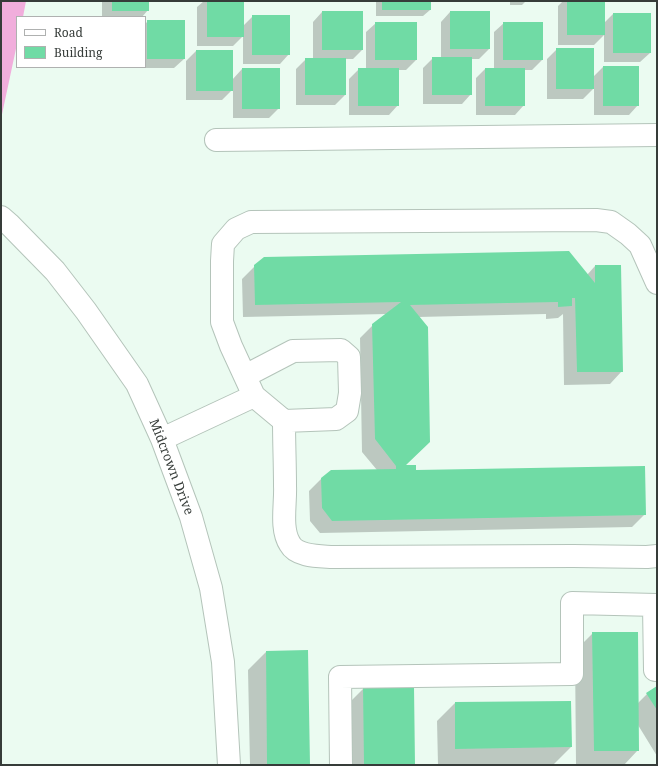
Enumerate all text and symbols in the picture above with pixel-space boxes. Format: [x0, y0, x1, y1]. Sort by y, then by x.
legend [16, 16, 146, 68]
text: Road [54, 24, 83, 41]
text: Building [54, 44, 102, 61]
street label: Midcrown Drive [146, 417, 196, 517]

